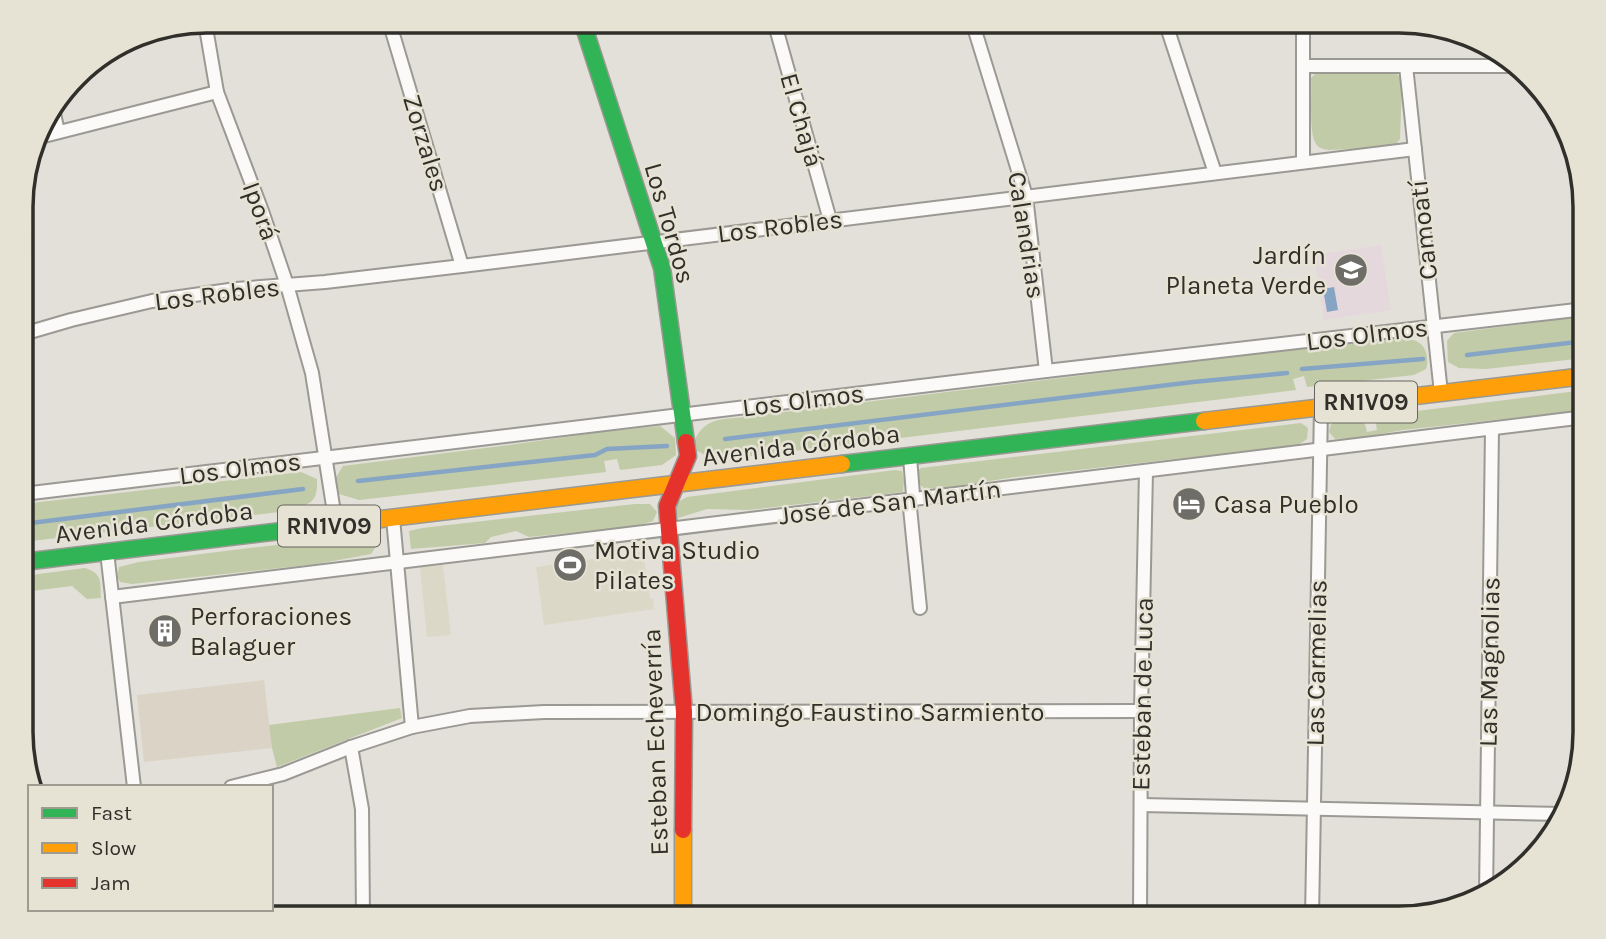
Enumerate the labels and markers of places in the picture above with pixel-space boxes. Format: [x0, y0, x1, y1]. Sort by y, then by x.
place label: Jardín Planeta Verde [1165, 240, 1326, 301]
school or university icon: Jardín Planeta Verde [1332, 251, 1370, 289]
hotel icon: Casa Pueblo [1170, 485, 1208, 523]
place label: Casa Pueblo [1214, 489, 1359, 520]
place label: Motiva Studio Pilates [594, 535, 760, 596]
sports icon: Motiva Studio Pilates [551, 546, 589, 584]
place label: Perforaciones Balaguer [190, 601, 352, 662]
building icon: Perforaciones Balaguer [146, 612, 184, 650]

